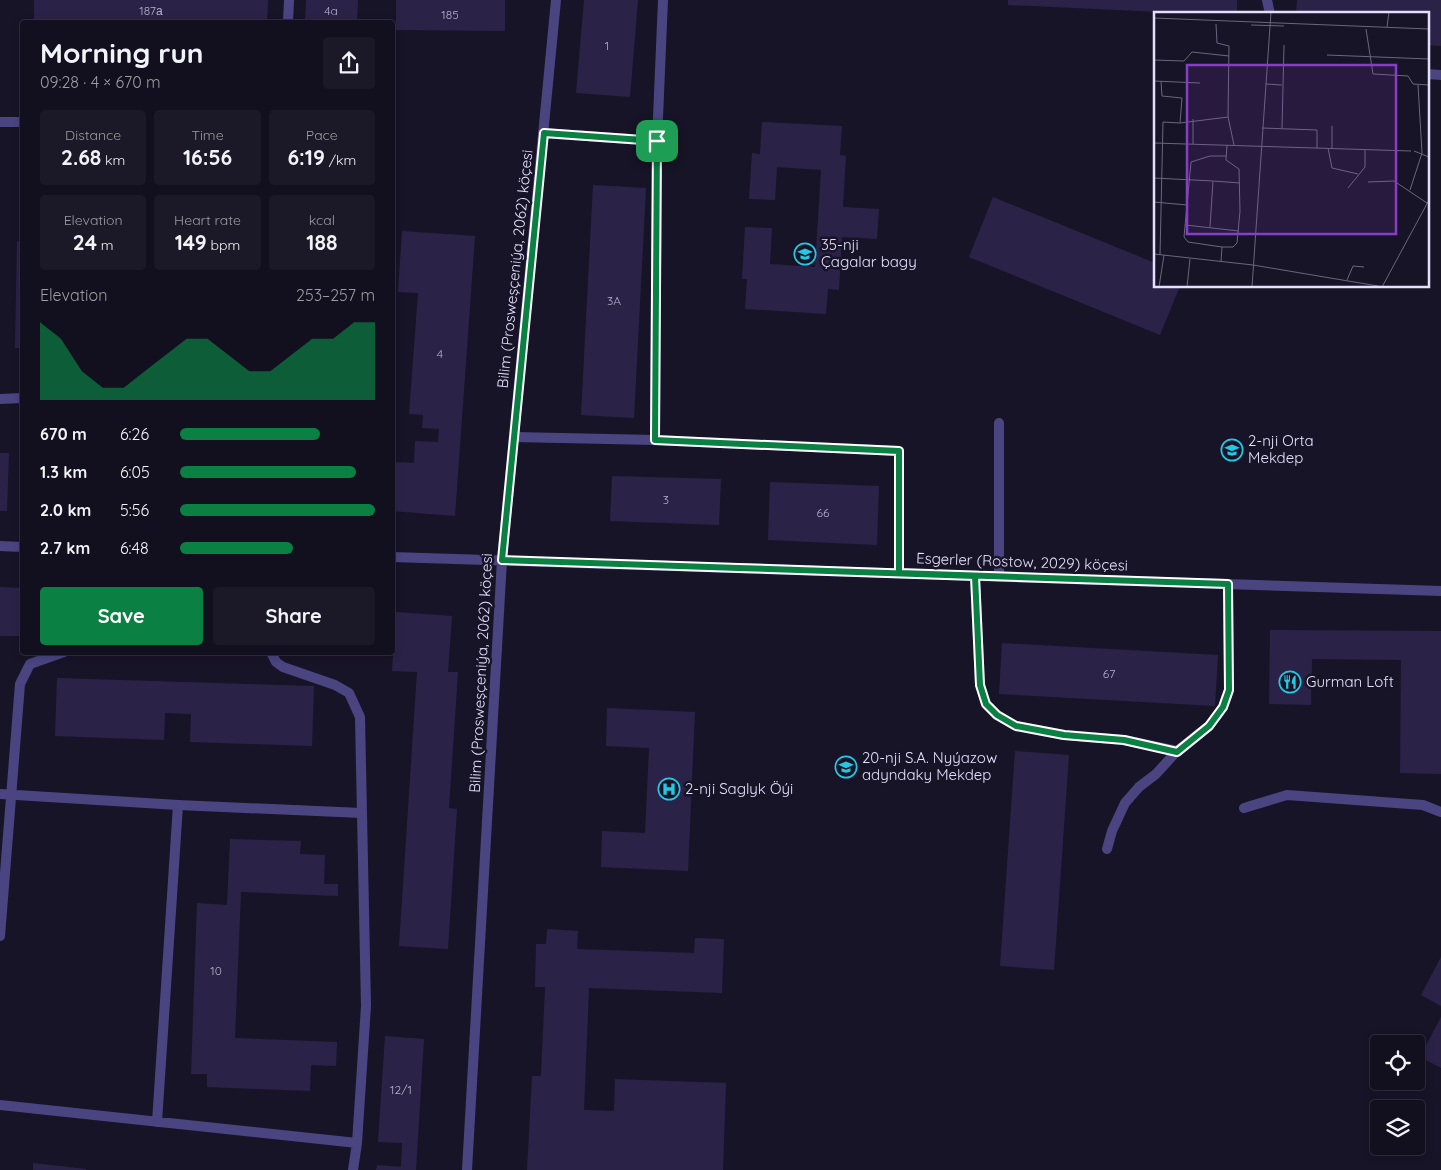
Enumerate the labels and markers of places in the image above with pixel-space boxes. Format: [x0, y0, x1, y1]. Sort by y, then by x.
pin [636, 120, 678, 162]
place label: 35-nji Çagalar bagy [821, 235, 917, 271]
school or university icon: 35-nji Çagalar bagy [793, 242, 817, 266]
place label: 2-nji Orta Mekdep [1248, 431, 1314, 467]
school or university icon: 2-nji Orta Mekdep [1220, 438, 1244, 462]
restaurant icon: Gurman Loft [1278, 670, 1302, 694]
place label: Gurman Loft [1306, 672, 1394, 691]
place label: 20-nji S.A. Nyýazow adyndaky Mekdep [862, 748, 997, 784]
school or university icon: 20-nji S.A. Nyýazow adyndaky Mekdep [834, 755, 858, 779]
hospital icon: 2-nji Saglyk Öýi [657, 777, 681, 801]
place label: 2-nji Saglyk Öýi [685, 779, 793, 798]

